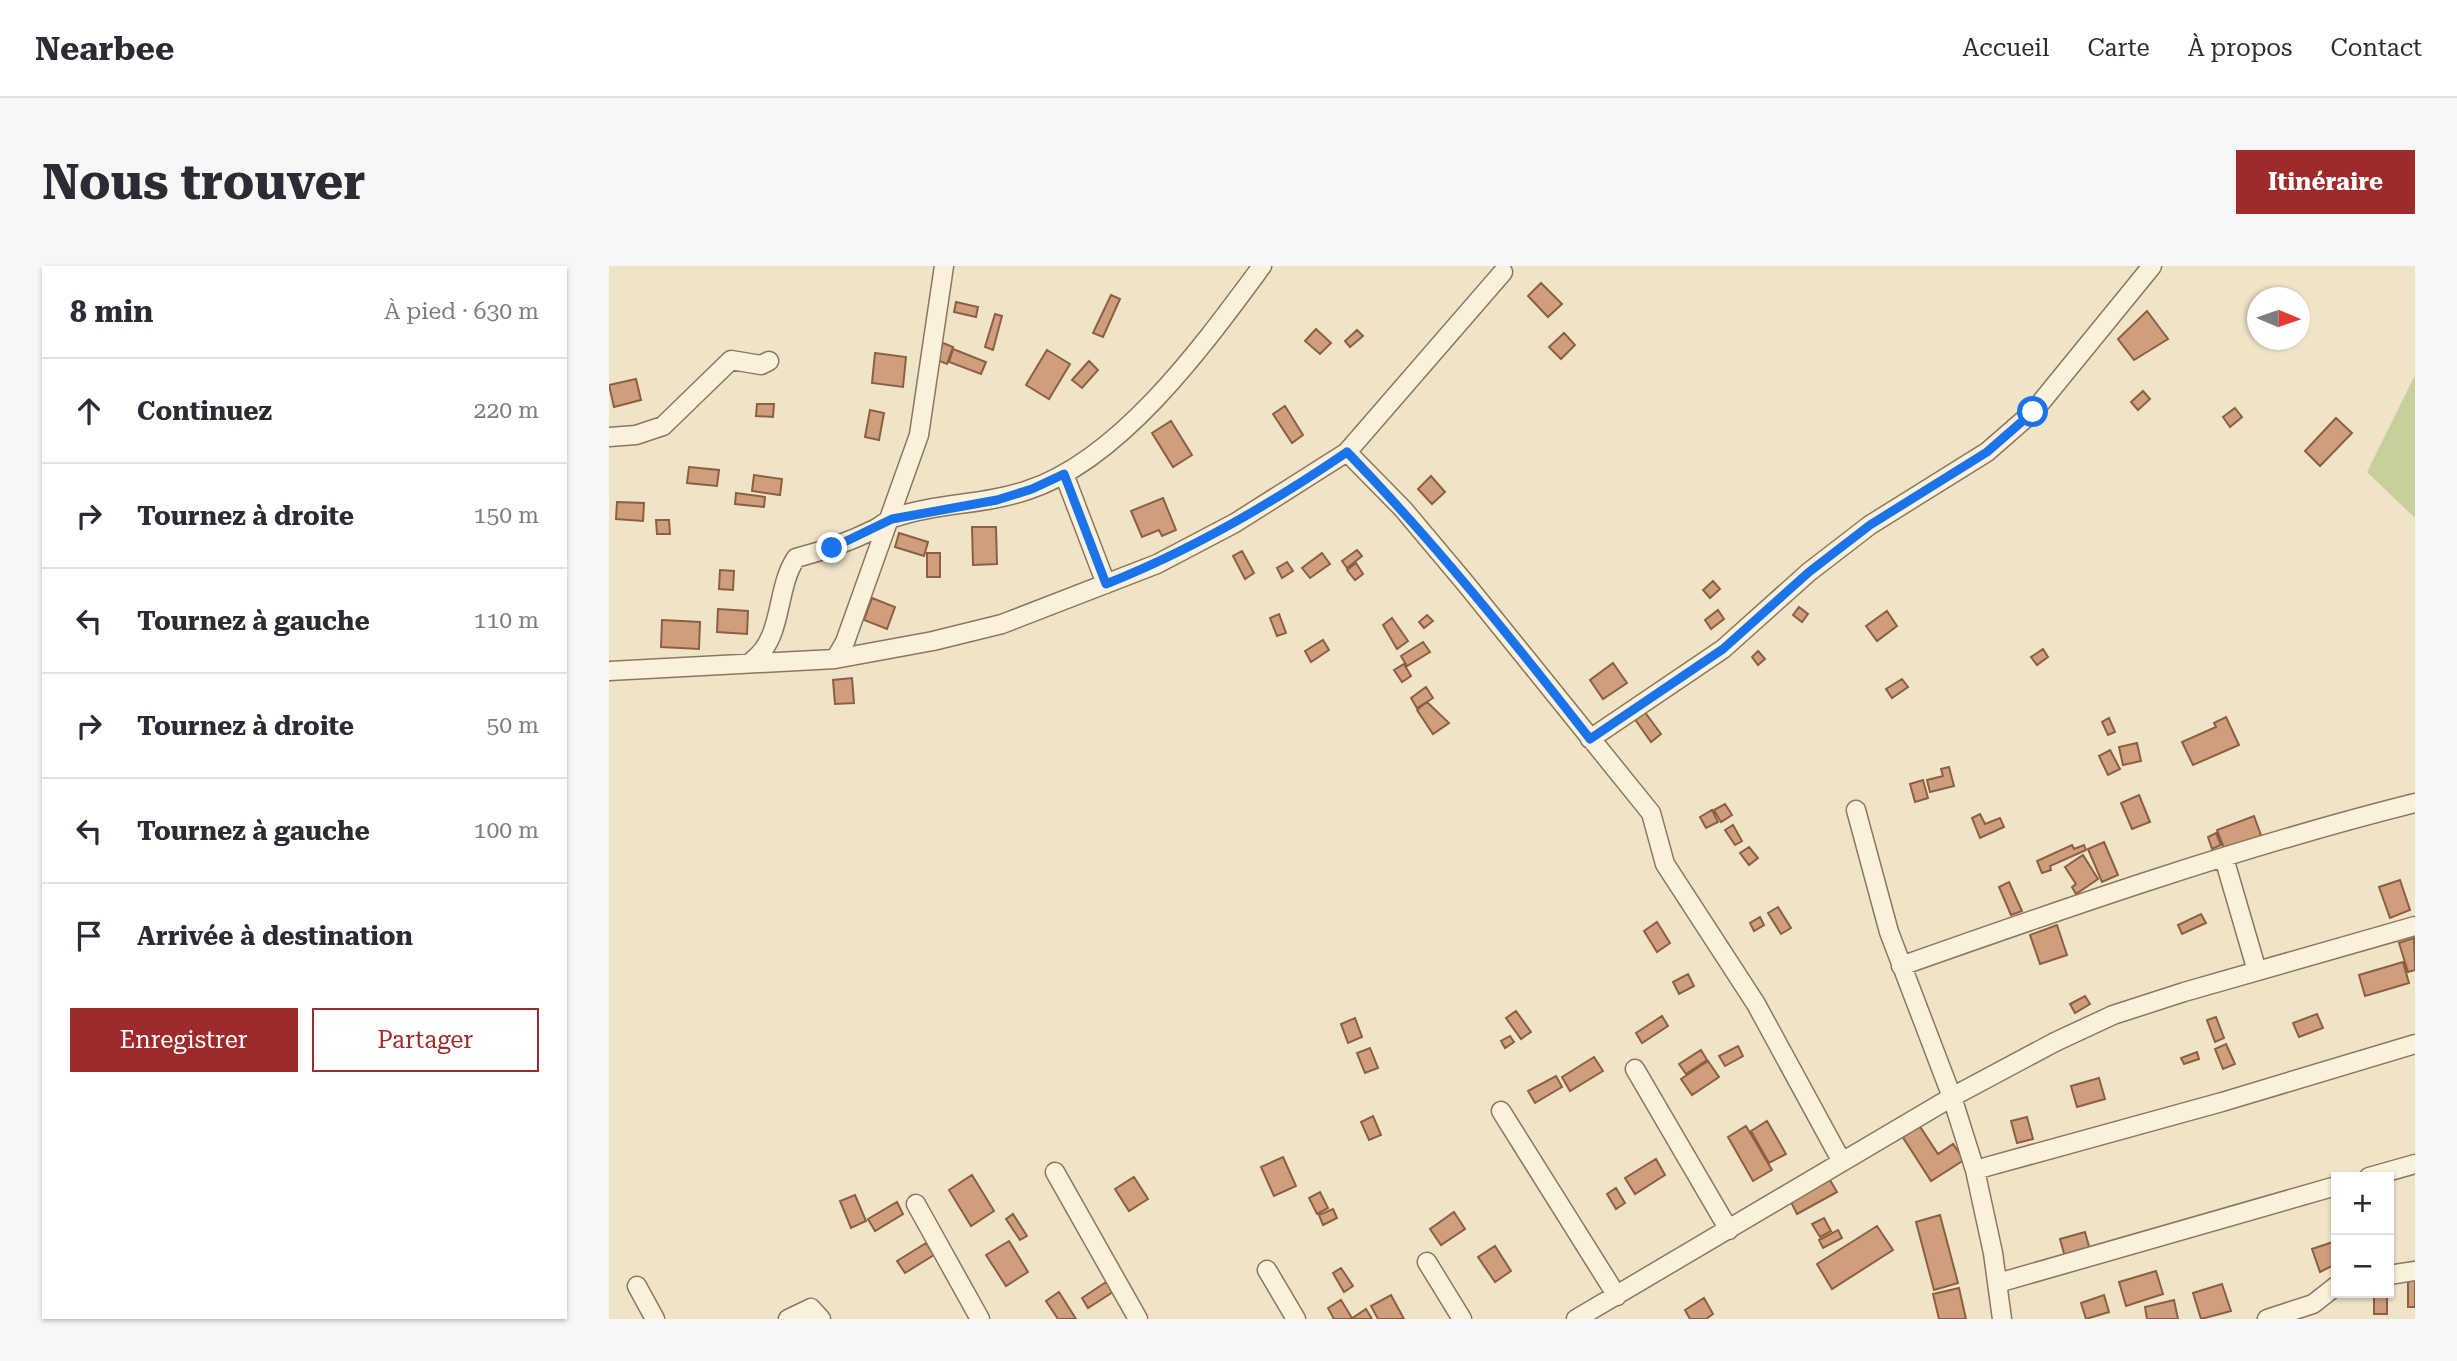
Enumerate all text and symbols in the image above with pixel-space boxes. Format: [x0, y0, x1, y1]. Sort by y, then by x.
text: Nearbee [35, 29, 174, 68]
text: Accueil [1963, 34, 2049, 62]
text: Carte [2087, 34, 2150, 62]
text: À propos [2188, 34, 2292, 62]
text: Contact [2330, 34, 2422, 62]
button: Itinéraire [2236, 150, 2415, 214]
text: Nous trouver [42, 154, 366, 211]
north arrow [2247, 287, 2310, 350]
text: 8 min [70, 294, 153, 329]
text: À pied · 630 m [384, 298, 539, 325]
icon: ahead [70, 392, 108, 430]
text: Continuez [137, 396, 272, 426]
route start [2017, 396, 2048, 427]
text: 220 m [474, 397, 539, 424]
icon: right [70, 497, 108, 535]
text: Tournez à droite [137, 501, 354, 531]
text: 150 m [474, 502, 539, 529]
route end [816, 532, 847, 563]
icon: left [70, 602, 108, 640]
text: Tournez à gauche [137, 606, 370, 636]
text: 110 m [474, 607, 539, 634]
icon: right [70, 707, 108, 745]
text: Tournez à droite [137, 711, 354, 741]
text: 50 m [486, 712, 539, 739]
icon: left [70, 812, 108, 850]
text: Tournez à gauche [137, 816, 370, 846]
text: 100 m [474, 817, 539, 844]
icon: arrive [70, 917, 108, 955]
text: Arrivée à destination [137, 921, 413, 951]
button: Enregistrer [70, 1008, 298, 1072]
button: Partager [312, 1008, 539, 1072]
map controls [2331, 1172, 2394, 1298]
button: + [2331, 1172, 2394, 1235]
button: − [2331, 1235, 2394, 1298]

